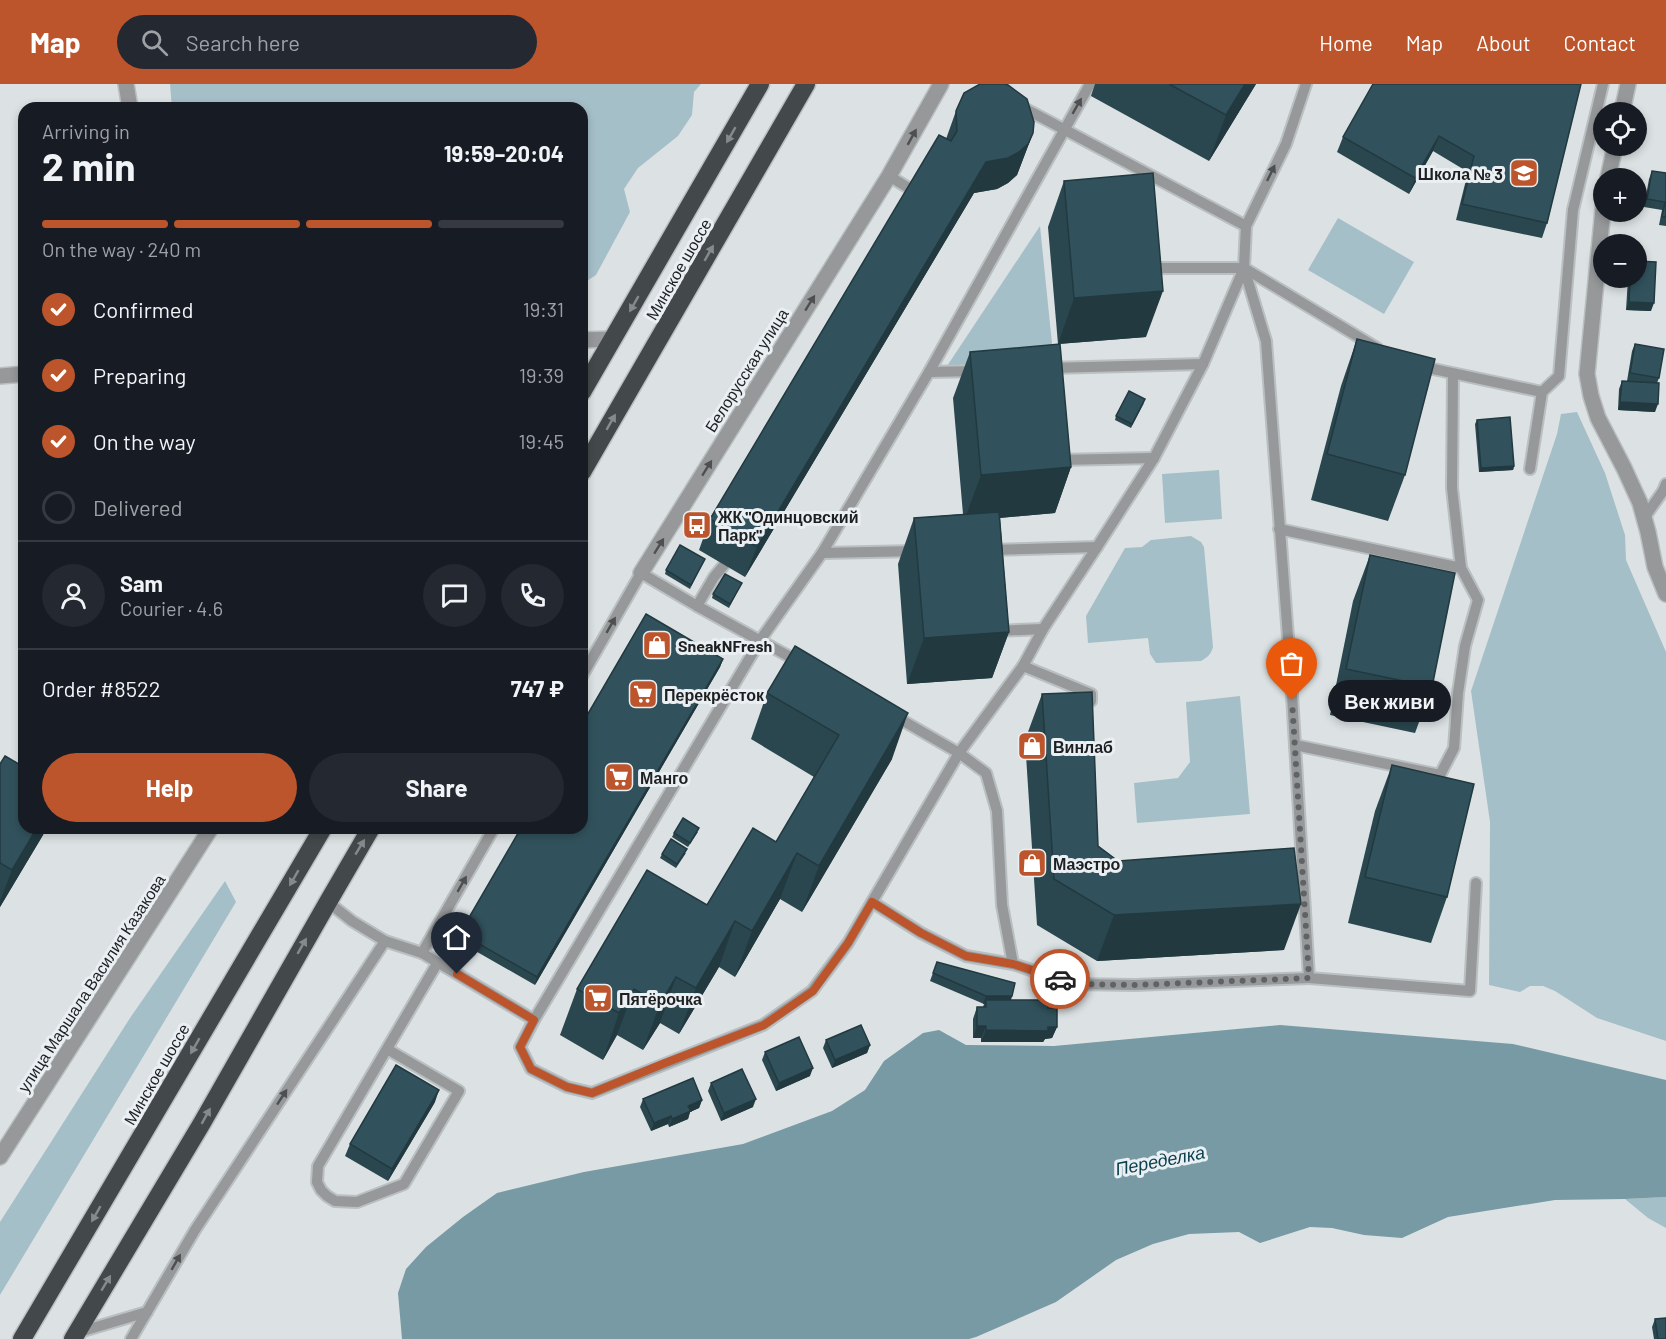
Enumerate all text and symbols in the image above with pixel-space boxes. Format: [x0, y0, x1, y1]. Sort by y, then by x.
search box [117, 15, 537, 69]
text: Map [30, 25, 81, 59]
icon: search [138, 26, 171, 59]
text: Search here [186, 29, 300, 55]
text: Home [1319, 30, 1373, 55]
text: Map [1406, 30, 1443, 55]
text: About [1476, 30, 1531, 55]
text: Contact [1564, 30, 1636, 55]
one-way arrow [1072, 98, 1082, 115]
map controls [1593, 102, 1647, 288]
button: locate [1593, 102, 1647, 156]
text: Arriving in [42, 119, 130, 143]
one-way arrow [726, 127, 736, 144]
one-way arrow [907, 128, 917, 145]
text: 19:59–20:04 [444, 140, 564, 166]
text: 2 min [42, 142, 135, 189]
school or university icon: Школа № 3 [1508, 157, 1540, 189]
place label: Школа № 3 [1418, 164, 1503, 183]
one-way arrow [1267, 165, 1276, 182]
button: + [1593, 168, 1647, 222]
street label: Минское шоссе [641, 215, 715, 323]
button: − [1593, 234, 1647, 288]
text: On the way · 240 m [42, 237, 201, 261]
one-way arrow [704, 244, 714, 261]
icon: check [42, 293, 75, 326]
one-way arrow [629, 295, 639, 312]
one-way arrow [804, 295, 815, 311]
text: Confirmed [93, 296, 193, 322]
text: 19:31 [523, 297, 564, 321]
street label: Белорусская улица [700, 305, 792, 435]
icon: check [42, 359, 75, 392]
text: Preparing [93, 362, 186, 388]
text: 19:39 [519, 363, 564, 387]
one-way arrow [606, 414, 617, 430]
icon: check [42, 425, 75, 458]
text: On the way [93, 428, 196, 454]
text: 19:45 [519, 429, 564, 453]
one-way arrow [701, 460, 712, 477]
text: Delivered [93, 494, 182, 520]
place label: ЖК "Одинцовский Парк" [717, 507, 859, 544]
bus stop icon: ЖК "Одинцовский Парк" [681, 509, 713, 541]
one-way arrow [653, 537, 664, 554]
button: person [42, 564, 105, 627]
button: chat [423, 564, 486, 627]
button: phone [501, 564, 564, 627]
text: Sam [120, 570, 163, 596]
text: Courier · 4.6 [120, 596, 223, 620]
one-way arrow [606, 616, 616, 633]
shop icon: SneakNFresh [641, 629, 673, 661]
place label: SneakNFresh [678, 636, 772, 655]
pin [1266, 638, 1317, 700]
icon: bag [1275, 647, 1308, 680]
text: Order #8522 [42, 675, 161, 701]
text: 747 ₽ [511, 675, 564, 701]
supermarket icon: Перекрёсток [627, 678, 659, 710]
callout: Век живи [1328, 679, 1451, 721]
place label: Перекрёсток [664, 685, 765, 704]
text: Век живи [1344, 689, 1435, 713]
shop icon: Винлаб [1016, 730, 1048, 762]
place label: Винлаб [1053, 737, 1113, 756]
button: Help [42, 753, 297, 822]
button: Share [309, 753, 564, 822]
supermarket icon: Манго [603, 761, 635, 793]
place label: Манго [640, 768, 689, 787]
one-way arrow [355, 839, 366, 855]
shop icon: Маэстро [1016, 847, 1048, 879]
place label: Маэстро [1053, 854, 1121, 873]
street label: улица Маршала Василия Казакова [13, 870, 169, 1095]
one-way arrow [288, 870, 299, 886]
one-way arrow [457, 875, 467, 892]
pin [431, 912, 482, 974]
icon: home [440, 921, 473, 954]
one-way arrow [297, 937, 307, 954]
courier [1030, 949, 1090, 1009]
icon: car [1044, 963, 1077, 996]
supermarket icon: Пятёрочка [582, 982, 614, 1014]
place label: Пятёрочка [619, 989, 702, 1008]
street label: Минское шоссе [119, 1020, 193, 1128]
one-way arrow [189, 1038, 200, 1054]
one-way arrow [276, 1089, 287, 1106]
one-way arrow [201, 1107, 211, 1124]
water label: Переделка [1113, 1141, 1207, 1179]
one-way arrow [91, 1206, 101, 1223]
one-way arrow [171, 1254, 182, 1270]
one-way arrow [101, 1274, 111, 1291]

